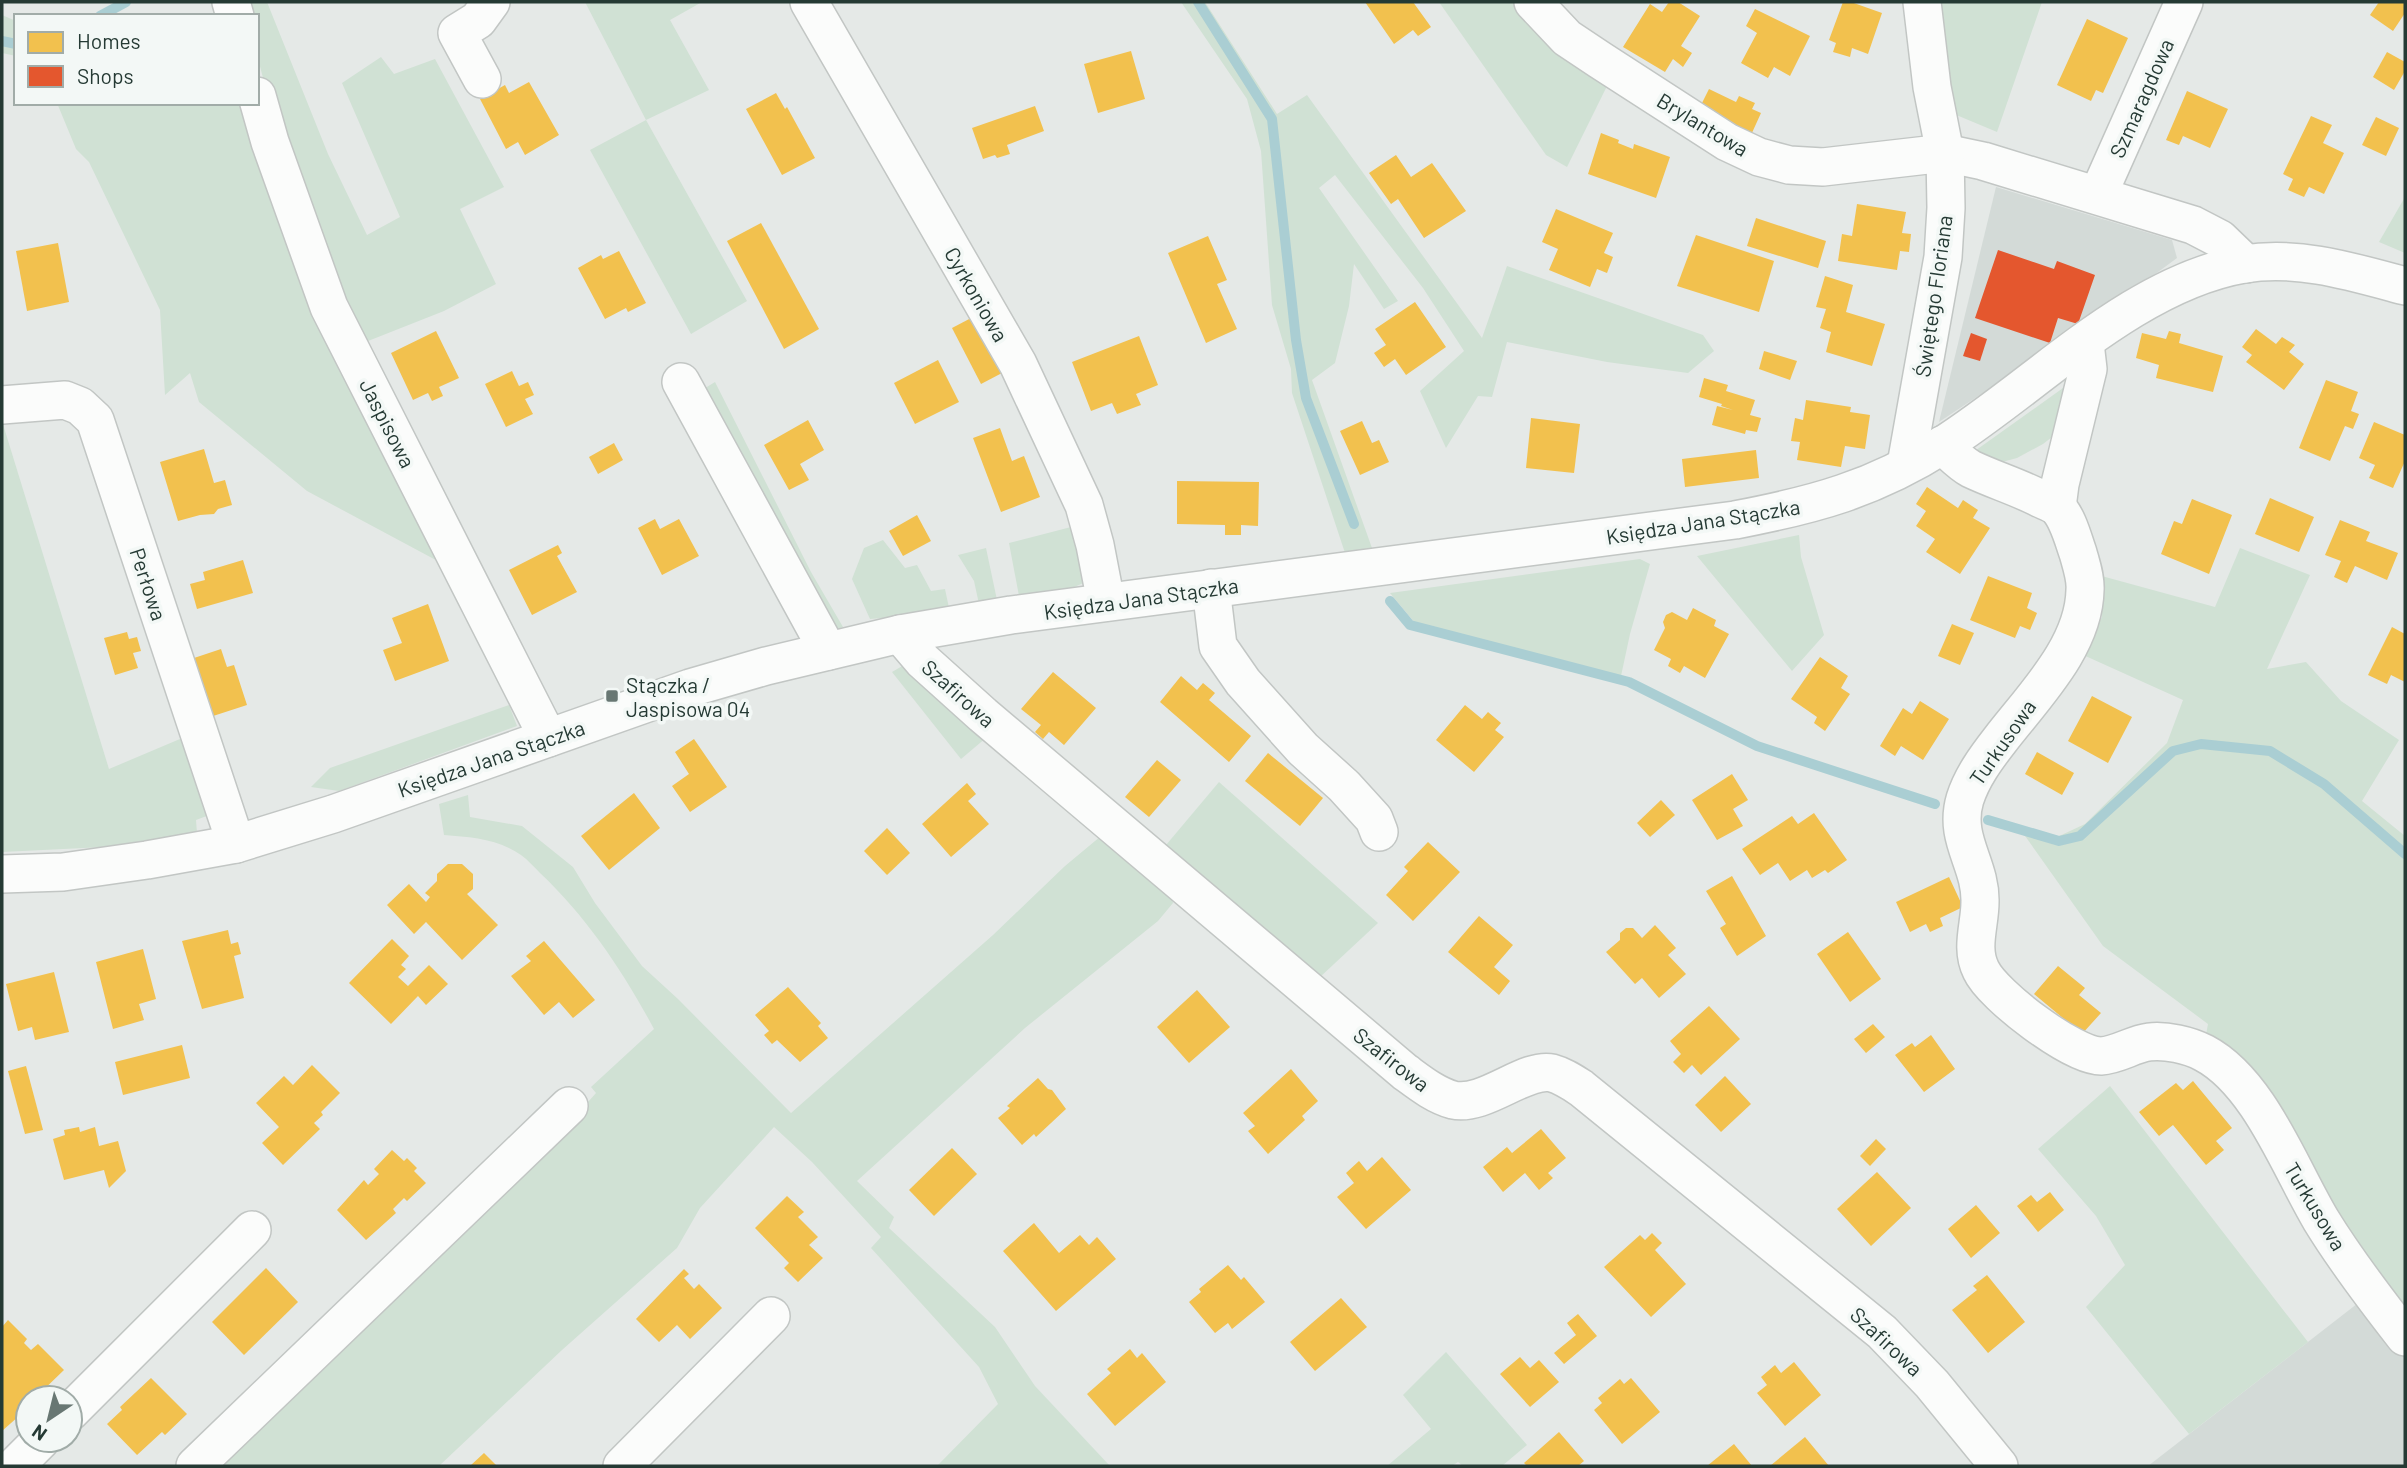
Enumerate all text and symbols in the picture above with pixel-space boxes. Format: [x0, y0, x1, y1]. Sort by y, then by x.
legend [14, 14, 259, 105]
text: Homes [77, 28, 141, 53]
street label: Szmaragdowa [2104, 35, 2178, 161]
text: Shops [77, 63, 134, 88]
street label: Brylantowa [1653, 87, 1753, 161]
street label: Świętego Floriana [1909, 213, 1957, 379]
street label: Cyrkoniowa [940, 242, 1014, 346]
street label: Jaspisowa [355, 374, 421, 472]
street label: Księdza Jana Stączka [1604, 493, 1802, 549]
street label: Perłowa [126, 545, 172, 623]
street label: Księdza Jana Stączka [1042, 572, 1240, 624]
street label: Szafirowa [917, 654, 1001, 732]
place label: Stączka / Jaspisowa 04 [626, 672, 750, 721]
marker: Stączka / Jaspisowa 04 [604, 688, 620, 704]
street label: Turkusowa [1964, 694, 2040, 790]
street label: Księdza Jana Stączka [394, 714, 588, 802]
street label: Szafirowa [1349, 1022, 1435, 1096]
street label: Turkusowa [2280, 1157, 2352, 1255]
street label: Szafirowa [1846, 1301, 1928, 1381]
north arrow [14, 1384, 84, 1454]
text: N [27, 1420, 51, 1446]

